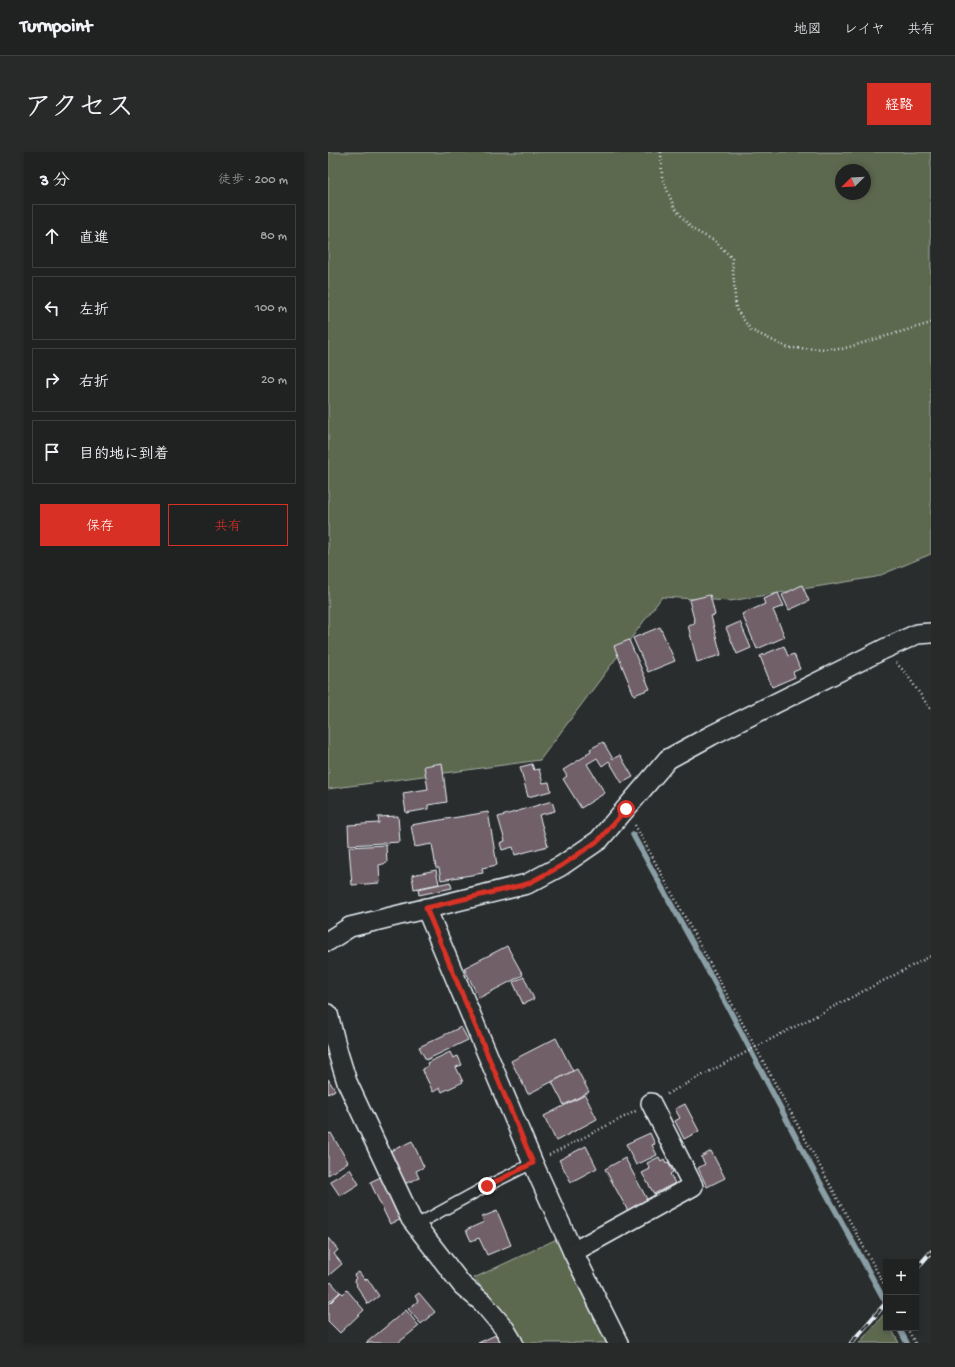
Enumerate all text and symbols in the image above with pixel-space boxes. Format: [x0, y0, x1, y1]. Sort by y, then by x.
text: Turnpoint [20, 16, 92, 39]
text: 地図 [794, 22, 822, 39]
text: レイヤ [844, 22, 885, 39]
text: 共有 [907, 22, 935, 39]
button: 経路 [867, 83, 931, 125]
text: アクセス [24, 93, 134, 126]
north arrow [835, 164, 871, 200]
text: 3 分 [40, 172, 70, 192]
text: 徒歩 · 200 m [218, 173, 288, 188]
icon: ahead [41, 225, 63, 247]
text: 80 m [260, 229, 287, 244]
text: 直進 [79, 230, 109, 248]
icon: left [41, 297, 63, 319]
text: 100 m [255, 301, 287, 316]
text: 左折 [79, 302, 109, 320]
icon: right [41, 369, 63, 391]
text: 20 m [261, 373, 287, 388]
text: 右折 [79, 374, 109, 392]
icon: arrive [41, 441, 63, 463]
text: 目的地に到着 [79, 446, 169, 464]
button: 保存 [40, 504, 160, 546]
button: 共有 [168, 504, 288, 546]
route start [617, 800, 635, 818]
route end [478, 1177, 496, 1195]
map controls [883, 1259, 919, 1331]
button: + [883, 1259, 919, 1295]
button: − [883, 1295, 919, 1331]

